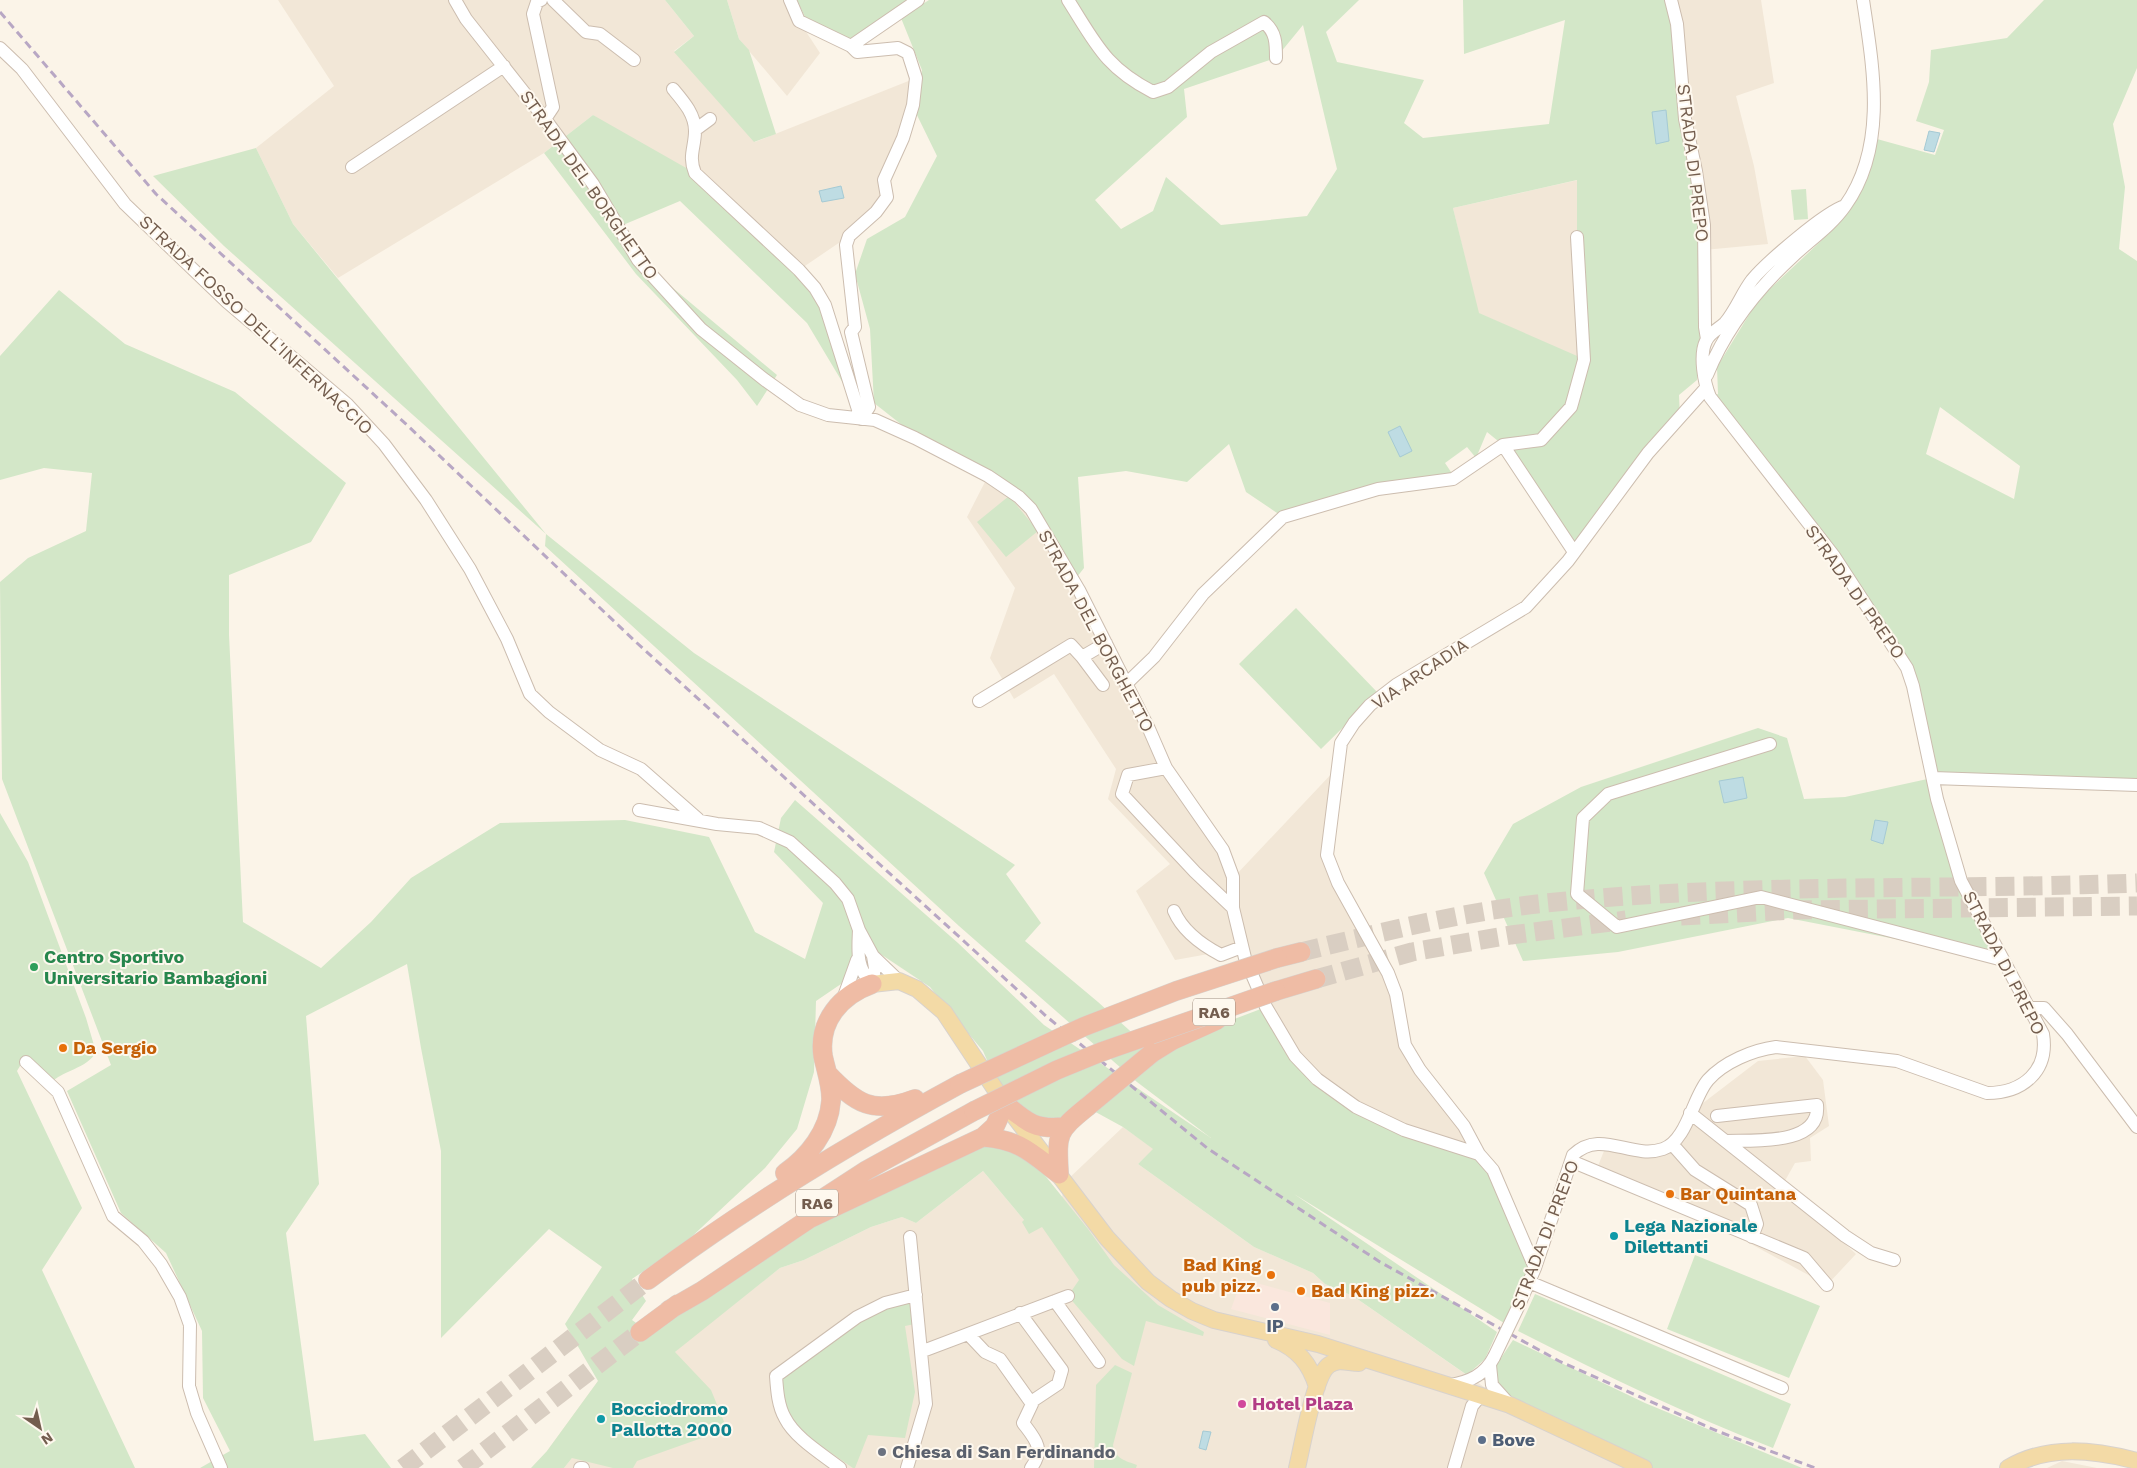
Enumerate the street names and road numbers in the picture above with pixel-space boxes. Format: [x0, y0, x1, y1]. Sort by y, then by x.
street label: STRADA DI PREPO [1673, 83, 1714, 243]
street label: STRADA DEL BORGHETTO [516, 86, 663, 283]
street label: STRADA FOSSO DELL'INFERNACCIO [135, 211, 377, 439]
street label: STRADA DI PREPO [1801, 521, 1910, 663]
street label: STRADA DEL BORGHETTO [1034, 526, 1159, 736]
street label: VIA ARCADIA [1368, 634, 1472, 714]
street label: STRADA DI PREPO [1959, 887, 2050, 1038]
road number: RA6 [1193, 999, 1235, 1026]
street label: STRADA DI PREPO [1506, 1157, 1583, 1313]
road number: RA6 [796, 1190, 838, 1216]

